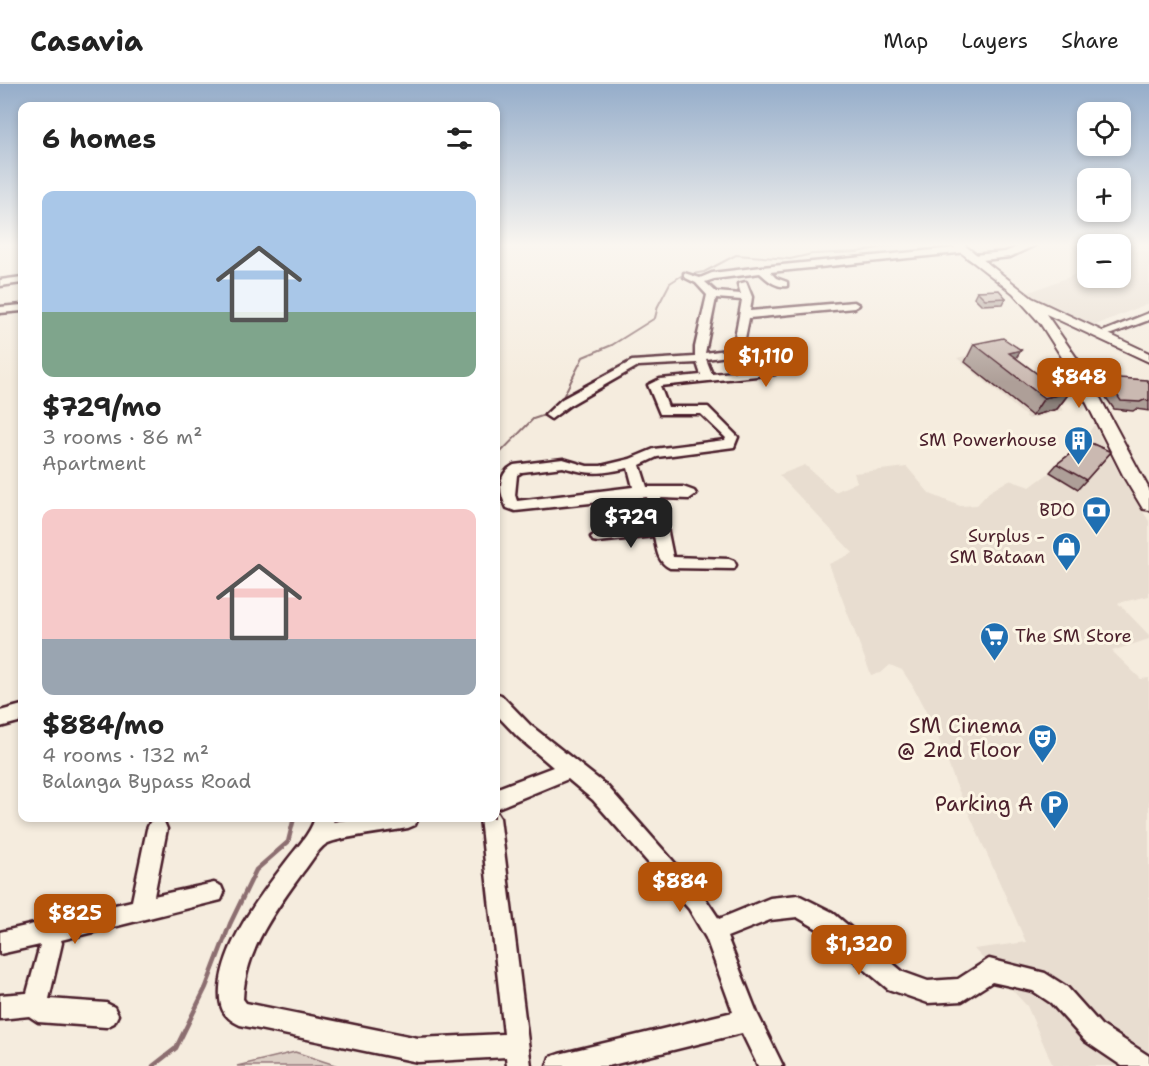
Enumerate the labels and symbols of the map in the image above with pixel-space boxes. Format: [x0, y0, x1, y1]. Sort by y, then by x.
pin: $1,110 [717, 337, 815, 388]
pin: $848 [1043, 358, 1115, 409]
building icon: SM Powerhouse [1062, 424, 1094, 466]
place label: SM Powerhouse [919, 428, 1057, 452]
bank icon: BDO [1080, 494, 1112, 536]
pin: $729 [595, 498, 667, 549]
place label: BDO [1039, 498, 1075, 522]
place label: Surplus - SM Bataan [949, 524, 1045, 569]
shop icon: Surplus - SM Bataan [1050, 530, 1082, 572]
supermarket icon: The SM Store [978, 620, 1010, 662]
place label: The SM Store [1015, 624, 1132, 648]
place label: SM Cinema @ 2nd Floor [897, 712, 1022, 764]
theatre icon: SM Cinema @ 2nd Floor [1027, 722, 1059, 764]
parking icon: Parking A [1038, 788, 1070, 830]
place label: Parking A [935, 790, 1033, 818]
pin: $884 [644, 862, 716, 913]
pin: $825 [39, 894, 111, 945]
pin: $1,320 [810, 925, 908, 976]

